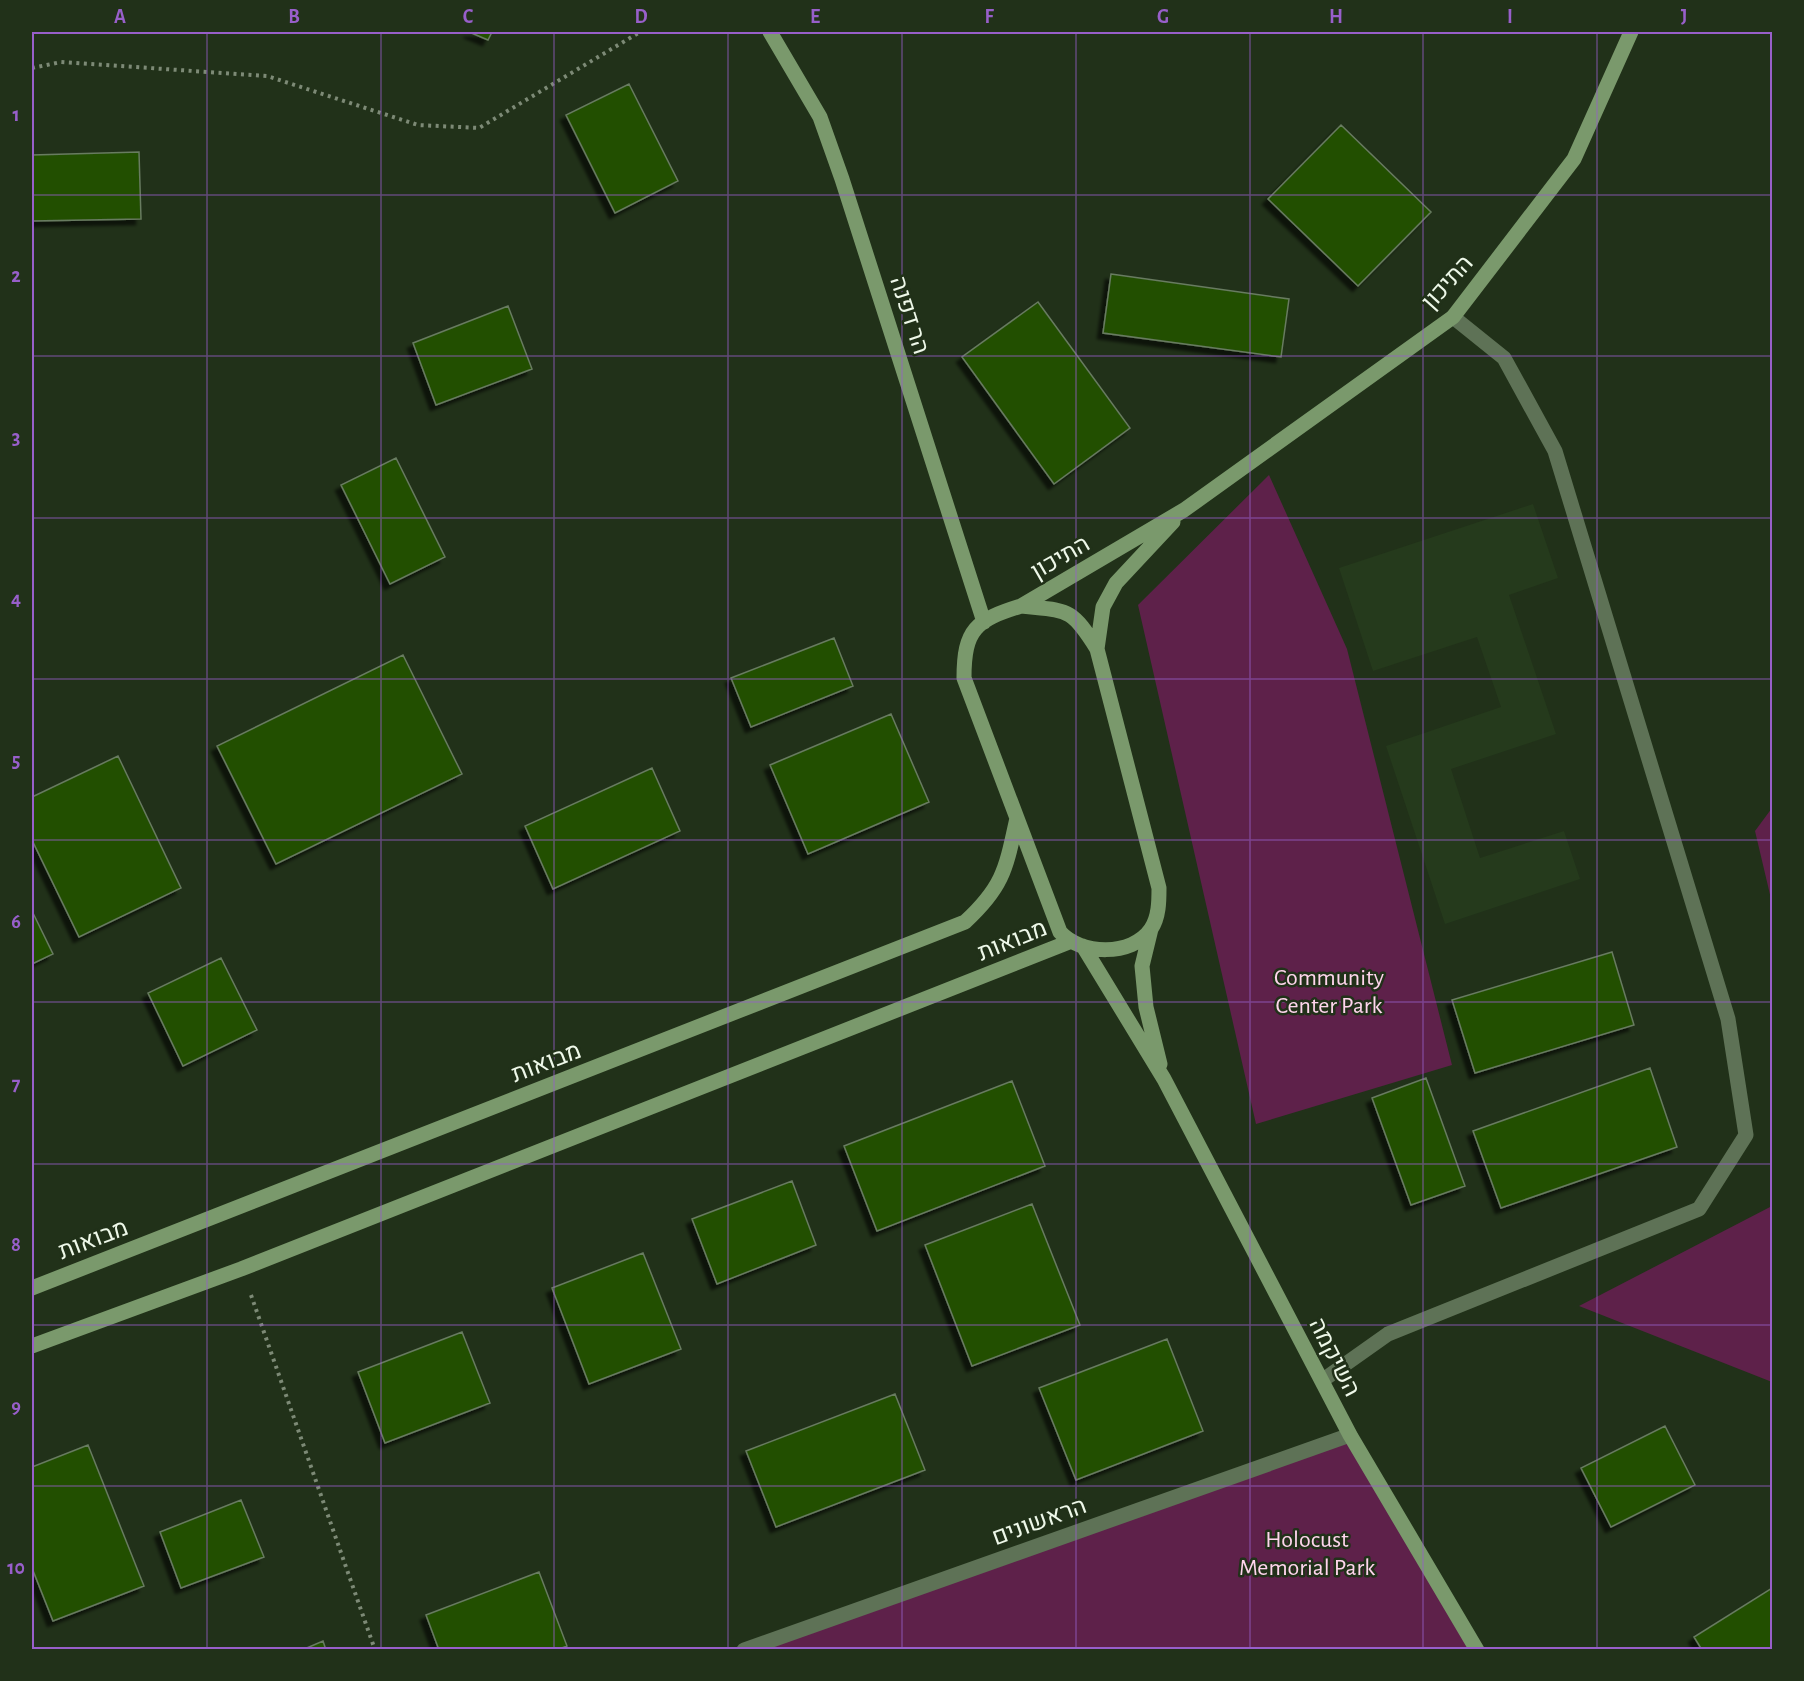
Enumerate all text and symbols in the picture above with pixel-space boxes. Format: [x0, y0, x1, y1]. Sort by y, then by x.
text: A [114, 7, 126, 27]
text: B [288, 7, 300, 27]
text: C [463, 7, 474, 27]
text: D [634, 7, 648, 27]
text: E [810, 7, 820, 27]
text: F [984, 7, 994, 27]
text: G [1157, 7, 1169, 27]
text: H [1329, 7, 1343, 27]
text: I [1507, 7, 1513, 27]
text: J [1681, 7, 1687, 27]
text: 1 [12, 105, 20, 125]
street label: התיכון [1418, 251, 1478, 314]
text: 2 [11, 266, 21, 286]
street label: הר דפנה [885, 273, 933, 357]
text: 3 [12, 428, 20, 448]
street label: התיכון [1027, 532, 1094, 584]
text: 4 [11, 589, 21, 609]
text: 5 [12, 751, 20, 771]
text: 6 [11, 912, 21, 932]
street label: מבואות [974, 916, 1050, 966]
park label: Community Center Park [1274, 966, 1384, 1018]
street label: מבואות [508, 1039, 584, 1087]
text: 7 [12, 1074, 21, 1094]
street label: מבואות [55, 1216, 131, 1264]
text: 8 [11, 1235, 21, 1255]
street label: השיקמה [1304, 1314, 1364, 1401]
text: 9 [11, 1397, 21, 1417]
street label: הראשונים [989, 1494, 1090, 1550]
park label: Holocust Memorial Park [1239, 1528, 1375, 1580]
text: 10 [7, 1558, 25, 1578]

